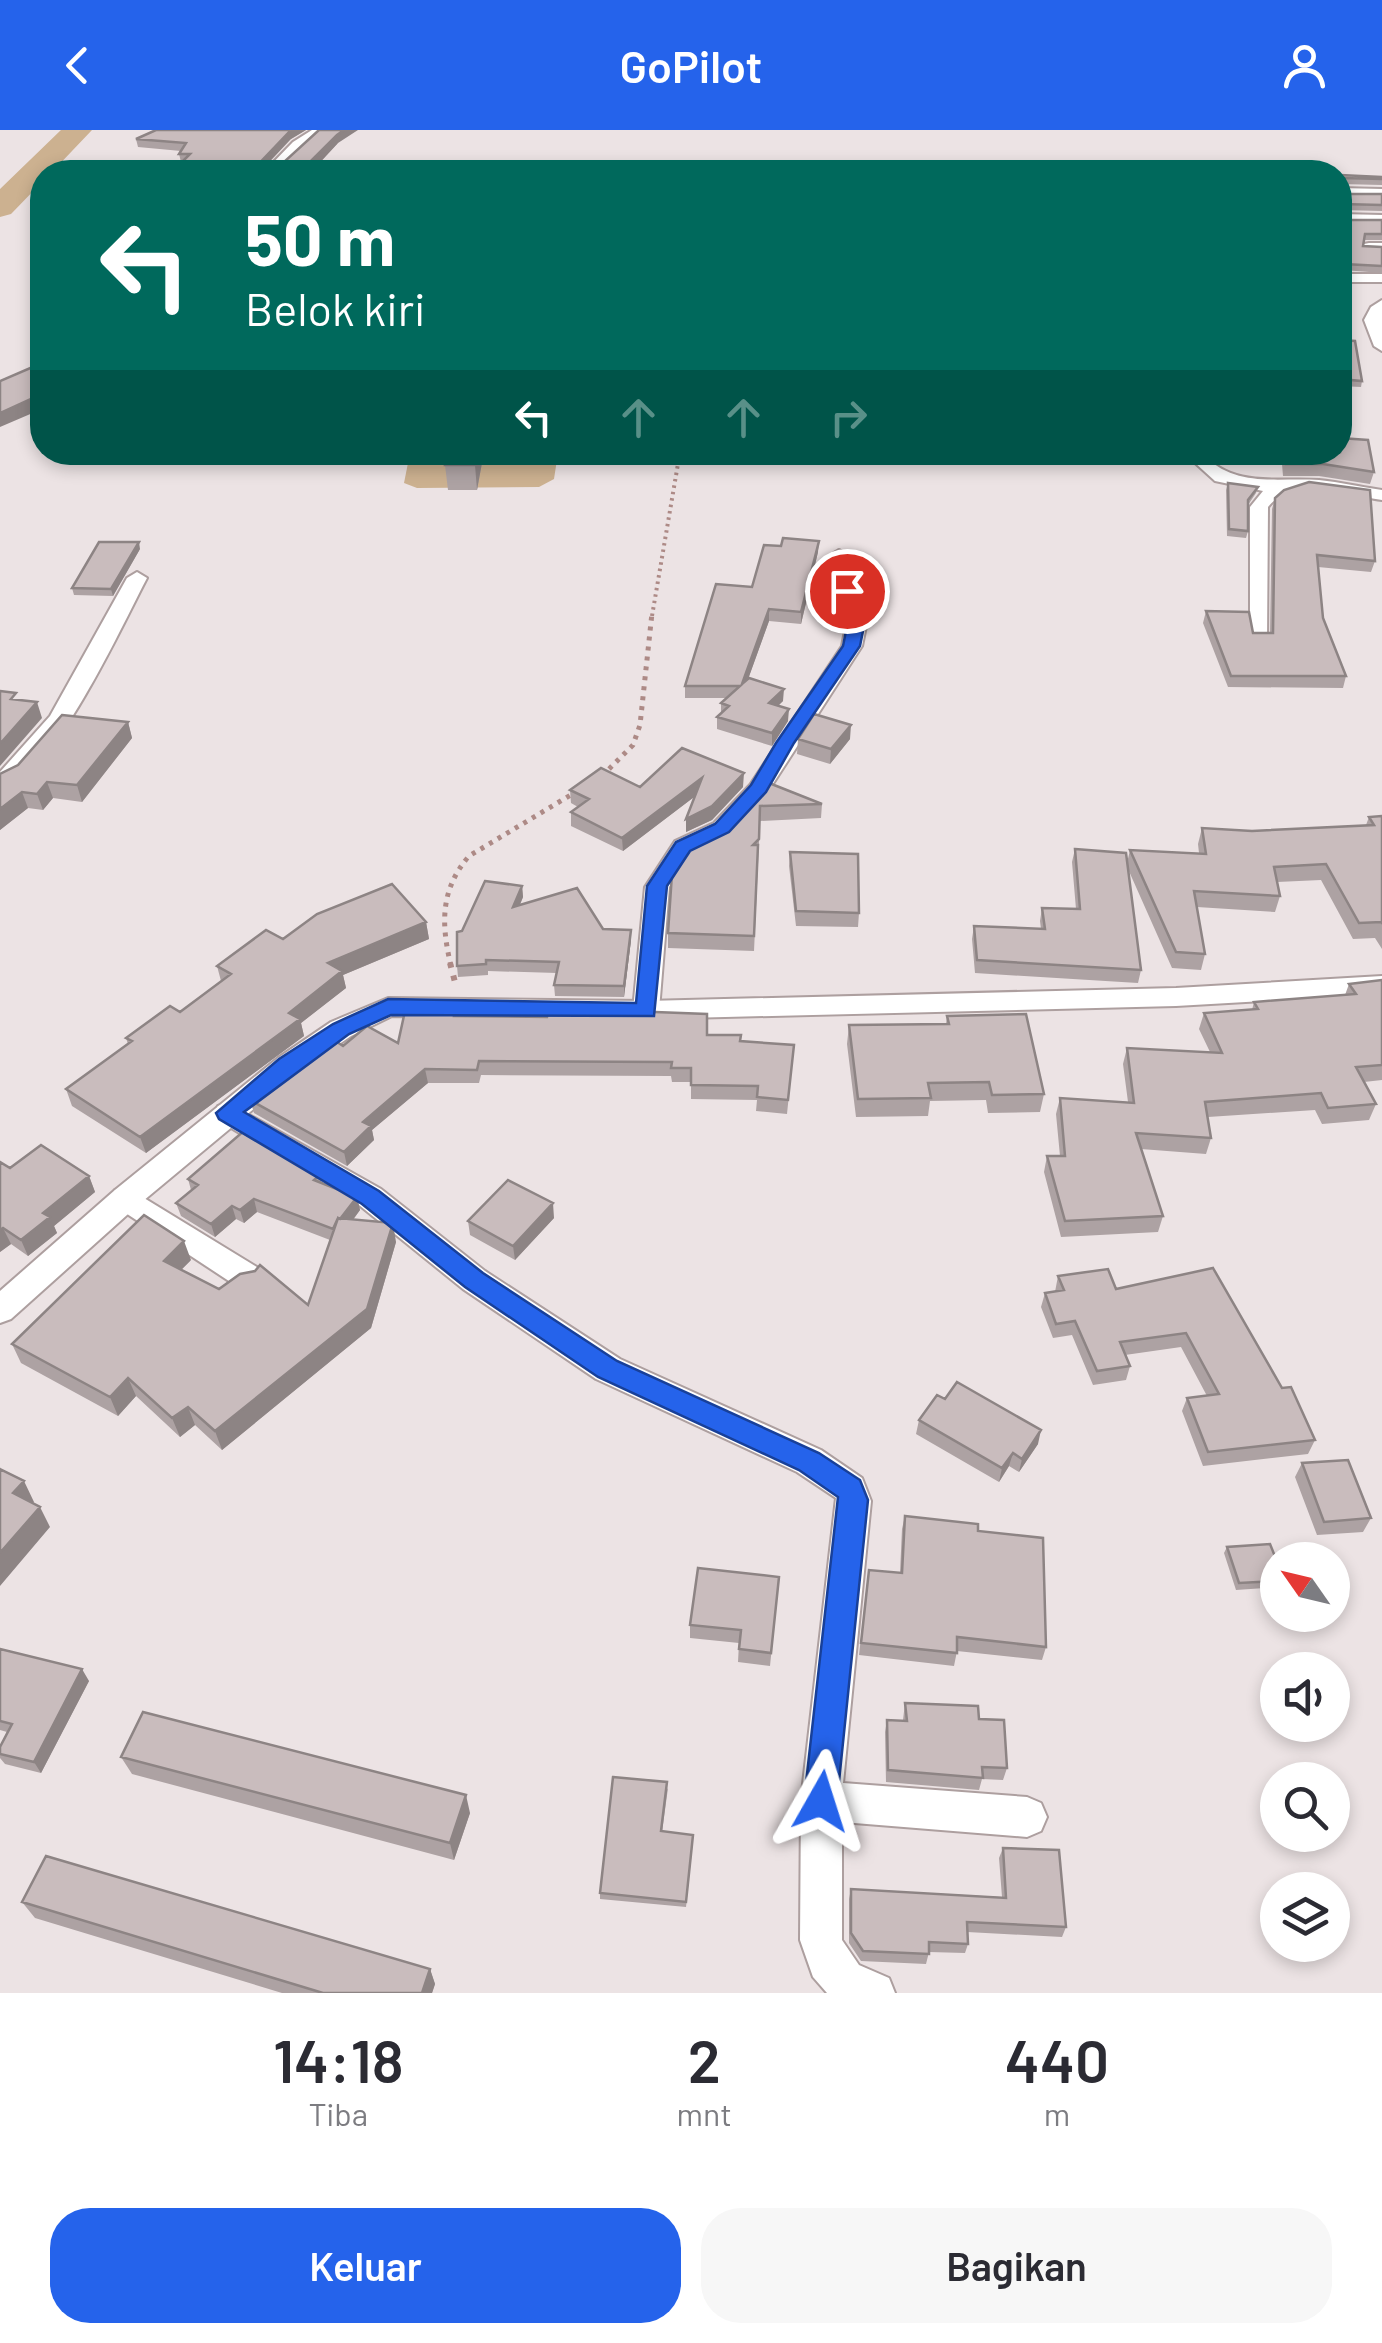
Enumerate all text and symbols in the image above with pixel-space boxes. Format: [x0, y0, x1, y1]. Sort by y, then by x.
icon: back [50, 38, 105, 93]
text: GoPilot [620, 38, 762, 92]
icon: person [1277, 38, 1332, 93]
text: 50 m [245, 196, 395, 280]
icon: left [80, 200, 210, 330]
text: Belok kiri [245, 281, 426, 335]
icon: left [506, 390, 561, 445]
icon: ahead [611, 390, 666, 445]
icon: ahead [716, 390, 771, 445]
icon: right [821, 390, 876, 445]
pin [805, 549, 890, 634]
icon: arrive [820, 564, 875, 619]
north arrow [1260, 1542, 1350, 1632]
map controls [1260, 1542, 1350, 1962]
button: sound [1260, 1652, 1350, 1742]
position arrow [769, 1749, 873, 1853]
button: search [1260, 1762, 1350, 1852]
button: layers [1260, 1872, 1350, 1962]
text: 14:18 [273, 2023, 404, 2095]
text: 2 [688, 2023, 721, 2095]
text: 440 [1005, 2023, 1109, 2095]
text: Tiba [308, 2094, 368, 2132]
text: mnt [677, 2094, 732, 2132]
text: m [1044, 2094, 1070, 2132]
button: Keluar [50, 2208, 681, 2323]
button: Bagikan [701, 2208, 1332, 2323]

